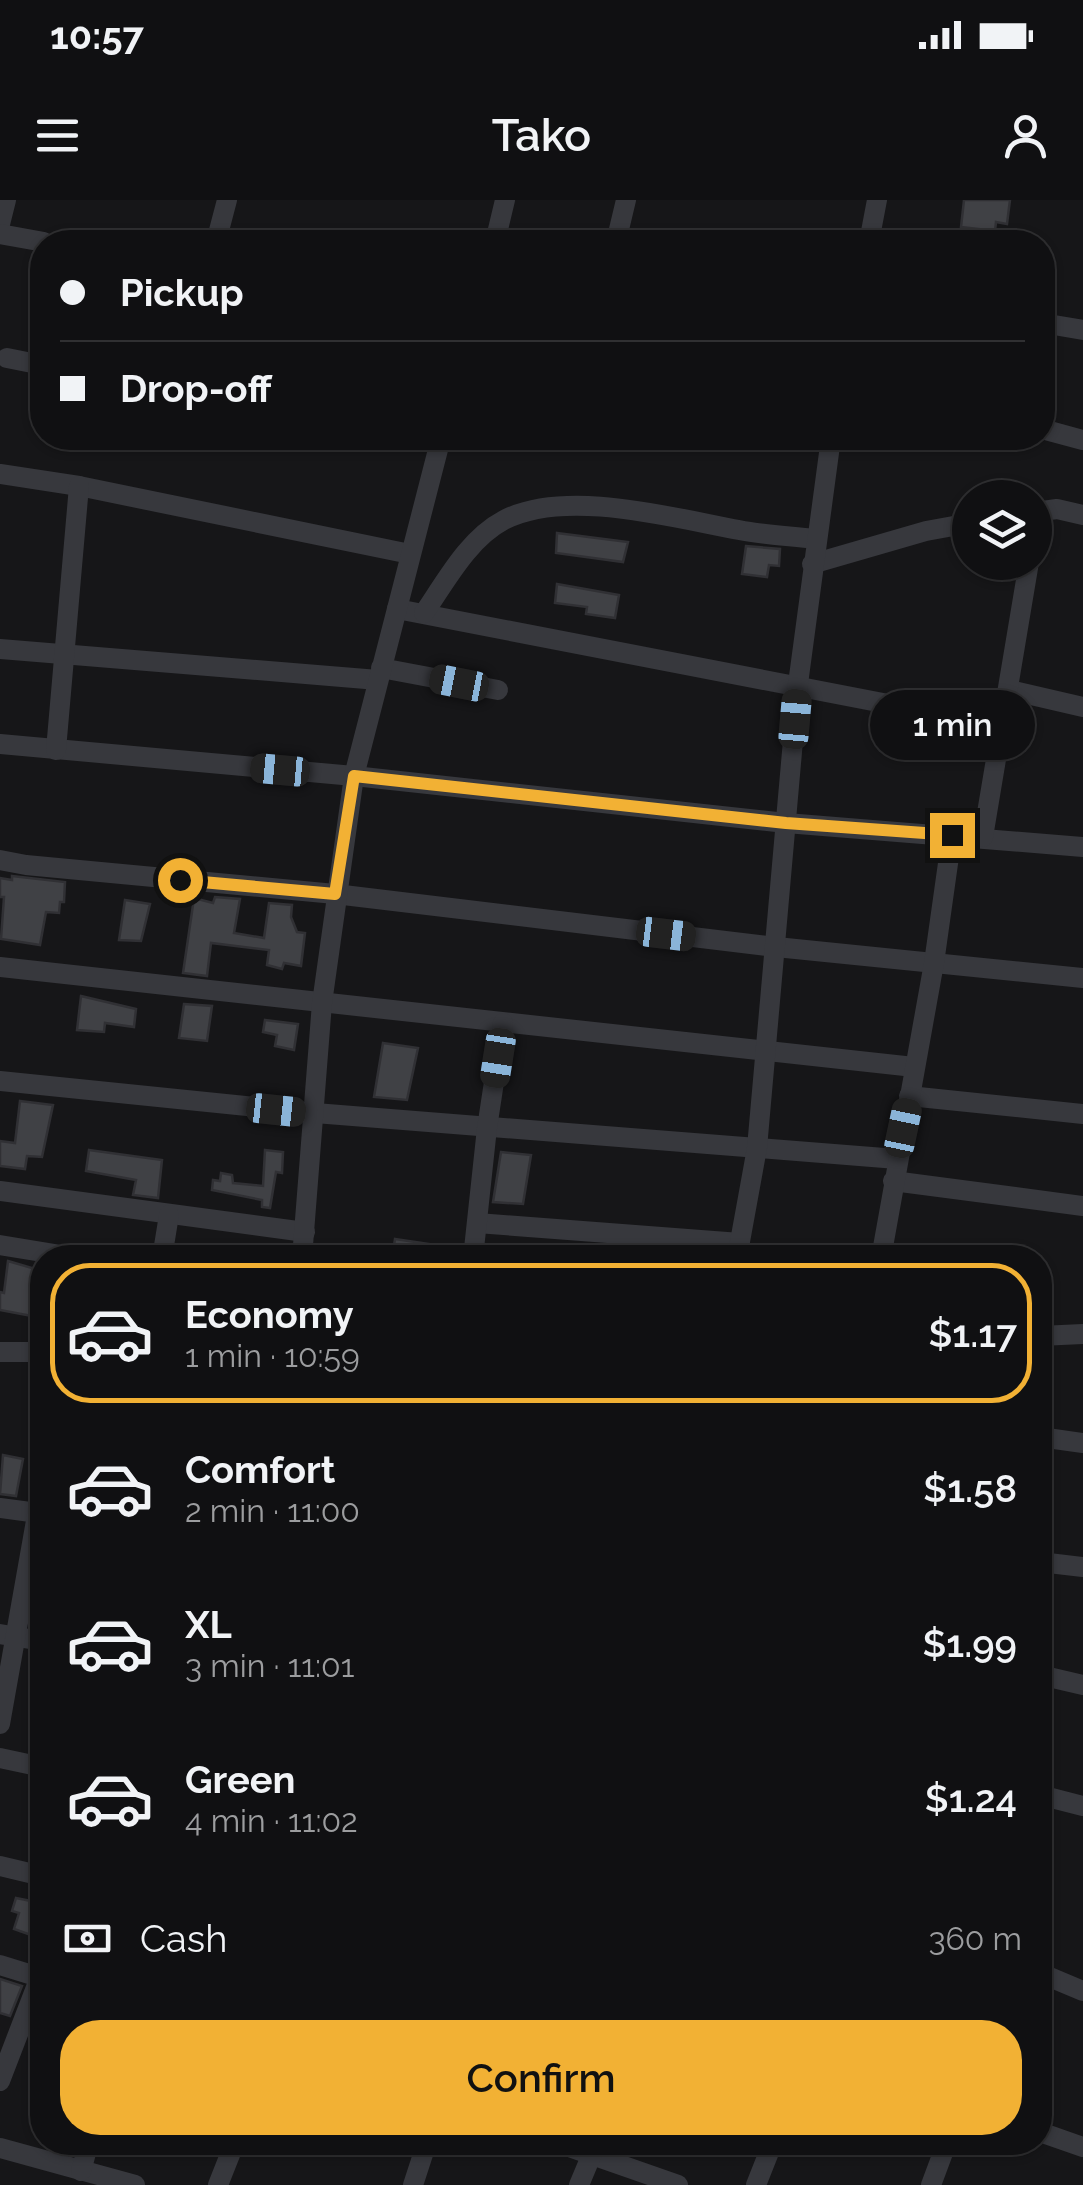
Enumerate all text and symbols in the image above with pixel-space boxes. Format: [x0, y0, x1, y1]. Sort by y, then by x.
text: 10:57 [50, 13, 144, 58]
icon: menu [30, 108, 85, 163]
icon: person [998, 108, 1053, 163]
text: Tako [492, 109, 591, 162]
text: Pickup [120, 270, 244, 315]
text: Drop-off [120, 366, 272, 411]
map controls [952, 480, 1052, 580]
button: layers [952, 480, 1052, 580]
car [427, 663, 491, 703]
car [777, 688, 813, 750]
callout: 1 min [870, 690, 1034, 760]
text: 1 min [913, 706, 992, 743]
car [249, 752, 311, 788]
route end [930, 813, 975, 858]
route start [158, 858, 203, 903]
car [634, 915, 698, 953]
car [478, 1026, 518, 1090]
car [245, 1092, 307, 1128]
car [882, 1096, 924, 1160]
icon: car [65, 1288, 155, 1378]
text: Economy [185, 1292, 354, 1337]
text: $1.17 [928, 1311, 1017, 1356]
text: 1 min · 10:59 [185, 1337, 360, 1374]
icon: car [65, 1443, 155, 1533]
text: Comfort [185, 1447, 335, 1492]
text: $1.58 [923, 1466, 1017, 1511]
text: 2 min · 11:00 [185, 1492, 360, 1529]
icon: car [65, 1598, 155, 1688]
text: XL [185, 1602, 232, 1647]
text: $1.99 [922, 1621, 1017, 1666]
text: 3 min · 11:01 [185, 1647, 354, 1684]
icon: car [65, 1753, 155, 1843]
text: Green [185, 1757, 295, 1802]
text: $1.24 [925, 1776, 1017, 1821]
text: 4 min · 11:02 [185, 1802, 358, 1839]
icon: cash [60, 1911, 115, 1966]
text: Cash [140, 1916, 227, 1961]
text: 360 m [928, 1920, 1022, 1957]
button: Confirm [60, 2020, 1022, 2135]

